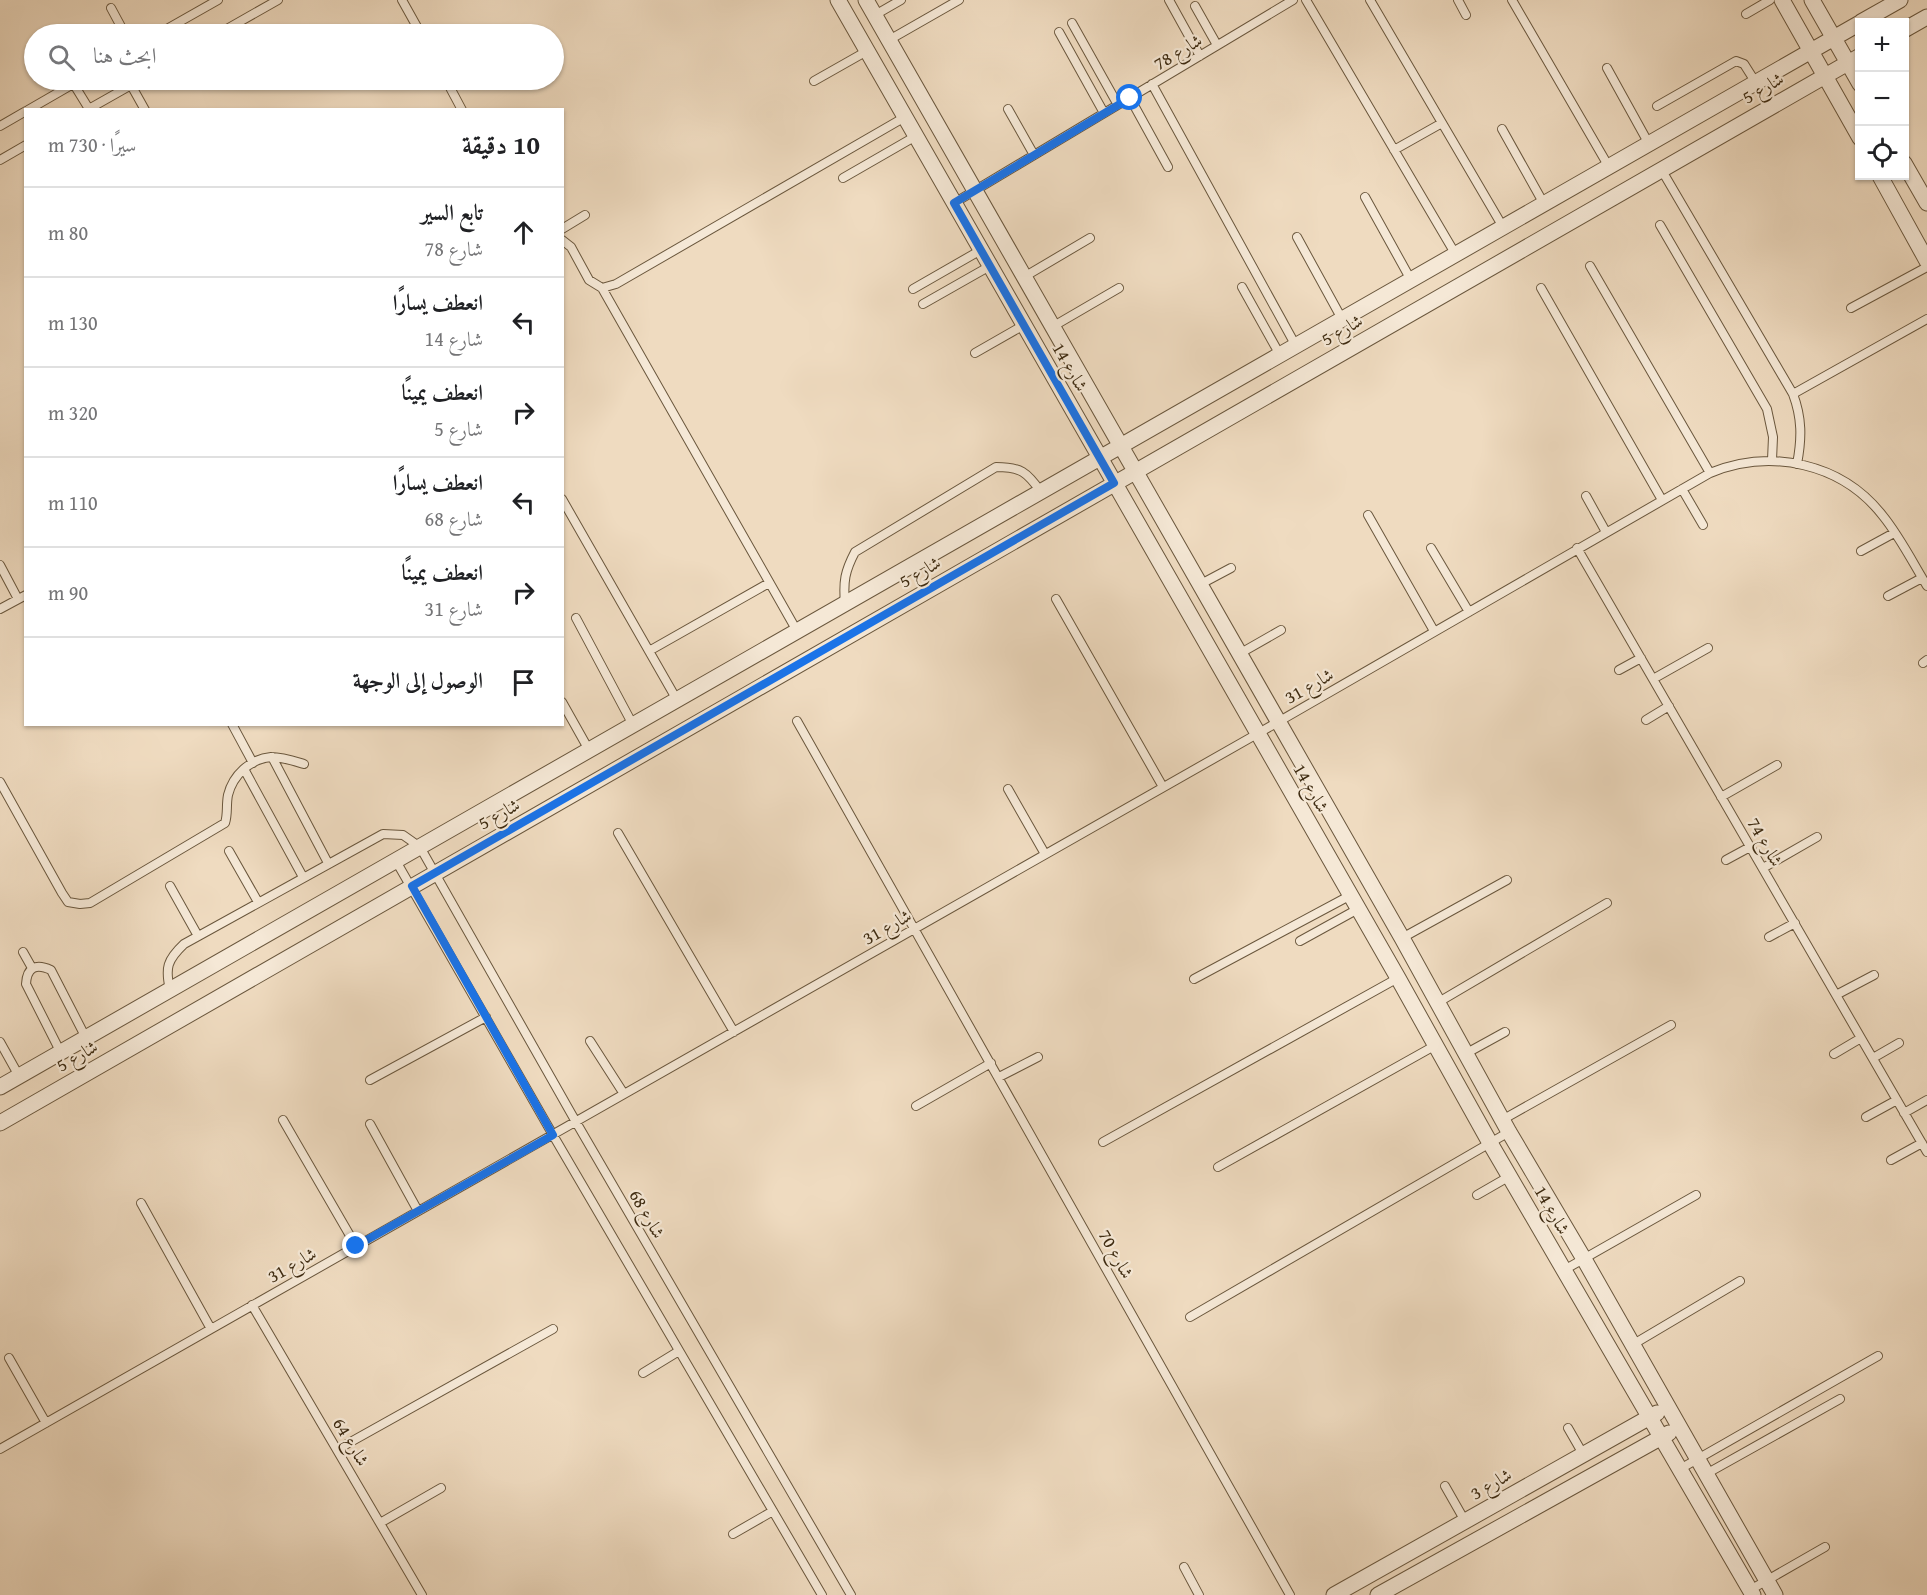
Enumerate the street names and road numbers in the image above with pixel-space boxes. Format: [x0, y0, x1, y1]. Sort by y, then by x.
street label: شارع 78 [1148, 26, 1208, 78]
street label: شارع 5 [1737, 65, 1790, 112]
street label: شارع 5 [1316, 307, 1369, 354]
street label: شارع 14 [1044, 337, 1095, 397]
street label: شارع 5 [894, 549, 947, 596]
street label: شارع 31 [1279, 661, 1339, 712]
street label: شارع 14 [1285, 758, 1336, 818]
street label: شارع 5 [473, 791, 525, 838]
street label: شارع 74 [1739, 812, 1790, 872]
street label: شارع 31 [857, 902, 917, 953]
street label: شارع 5 [51, 1033, 104, 1080]
street label: شارع 14 [1526, 1180, 1577, 1240]
street label: شارع 68 [621, 1184, 672, 1244]
street label: شارع 70 [1090, 1224, 1141, 1284]
street label: شارع 31 [262, 1240, 322, 1291]
street label: شارع 64 [325, 1412, 377, 1472]
street label: شارع 3 [1465, 1461, 1518, 1508]

